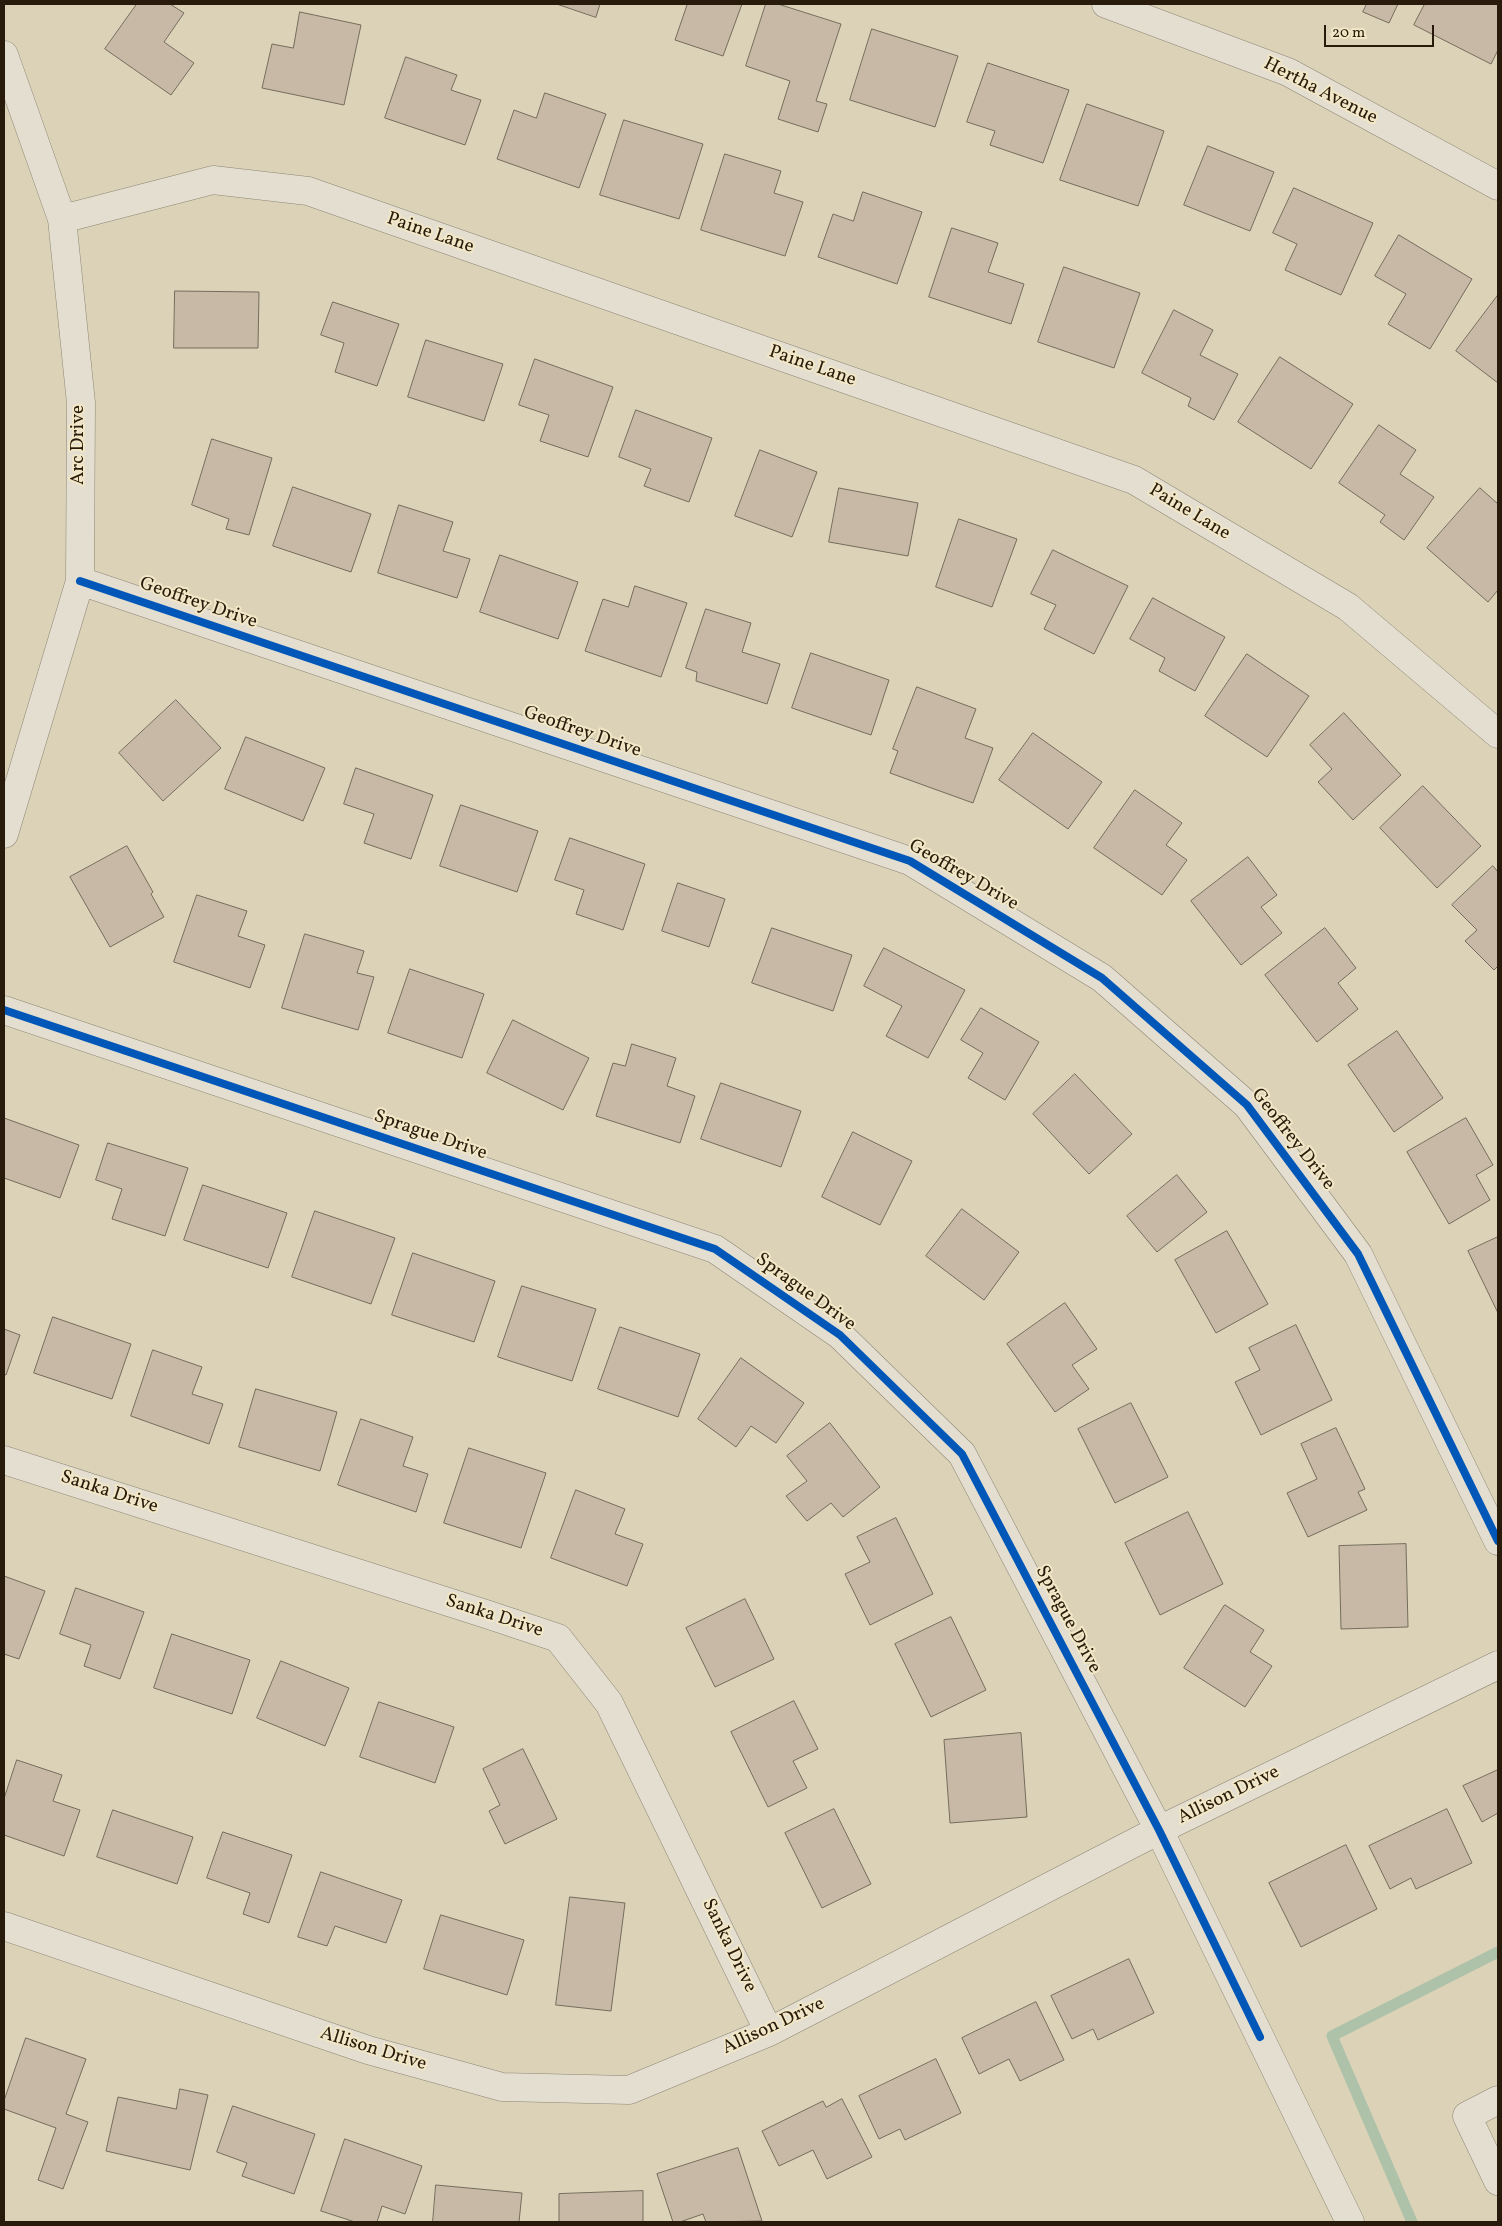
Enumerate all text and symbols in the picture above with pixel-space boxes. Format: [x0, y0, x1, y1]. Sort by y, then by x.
scale bar [1327, 15, 1437, 47]
text: 20 m [1332, 23, 1365, 44]
street label: Hertha Avenue [1259, 54, 1381, 130]
street label: Paine Lane [383, 208, 477, 260]
street label: Paine Lane [765, 341, 859, 393]
street label: Arc Drive [69, 405, 91, 485]
street label: Paine Lane [1144, 480, 1234, 546]
street label: Geoffrey Drive [136, 573, 260, 635]
street label: Geoffrey Drive [520, 702, 644, 764]
street label: Geoffrey Drive [904, 835, 1022, 917]
street label: Geoffrey Drive [1245, 1085, 1339, 1195]
street label: Sprague Drive [370, 1106, 490, 1166]
street label: Sprague Drive [750, 1249, 860, 1337]
street label: Sanka Drive [57, 1467, 161, 1519]
street label: Sprague Drive [1029, 1562, 1105, 1678]
street label: Sanka Drive [442, 1591, 546, 1643]
street label: Allison Drive [1174, 1762, 1284, 1830]
street label: Sanka Drive [696, 1895, 760, 1997]
street label: Allison Drive [719, 1993, 829, 2061]
street label: Allison Drive [317, 2023, 429, 2077]

